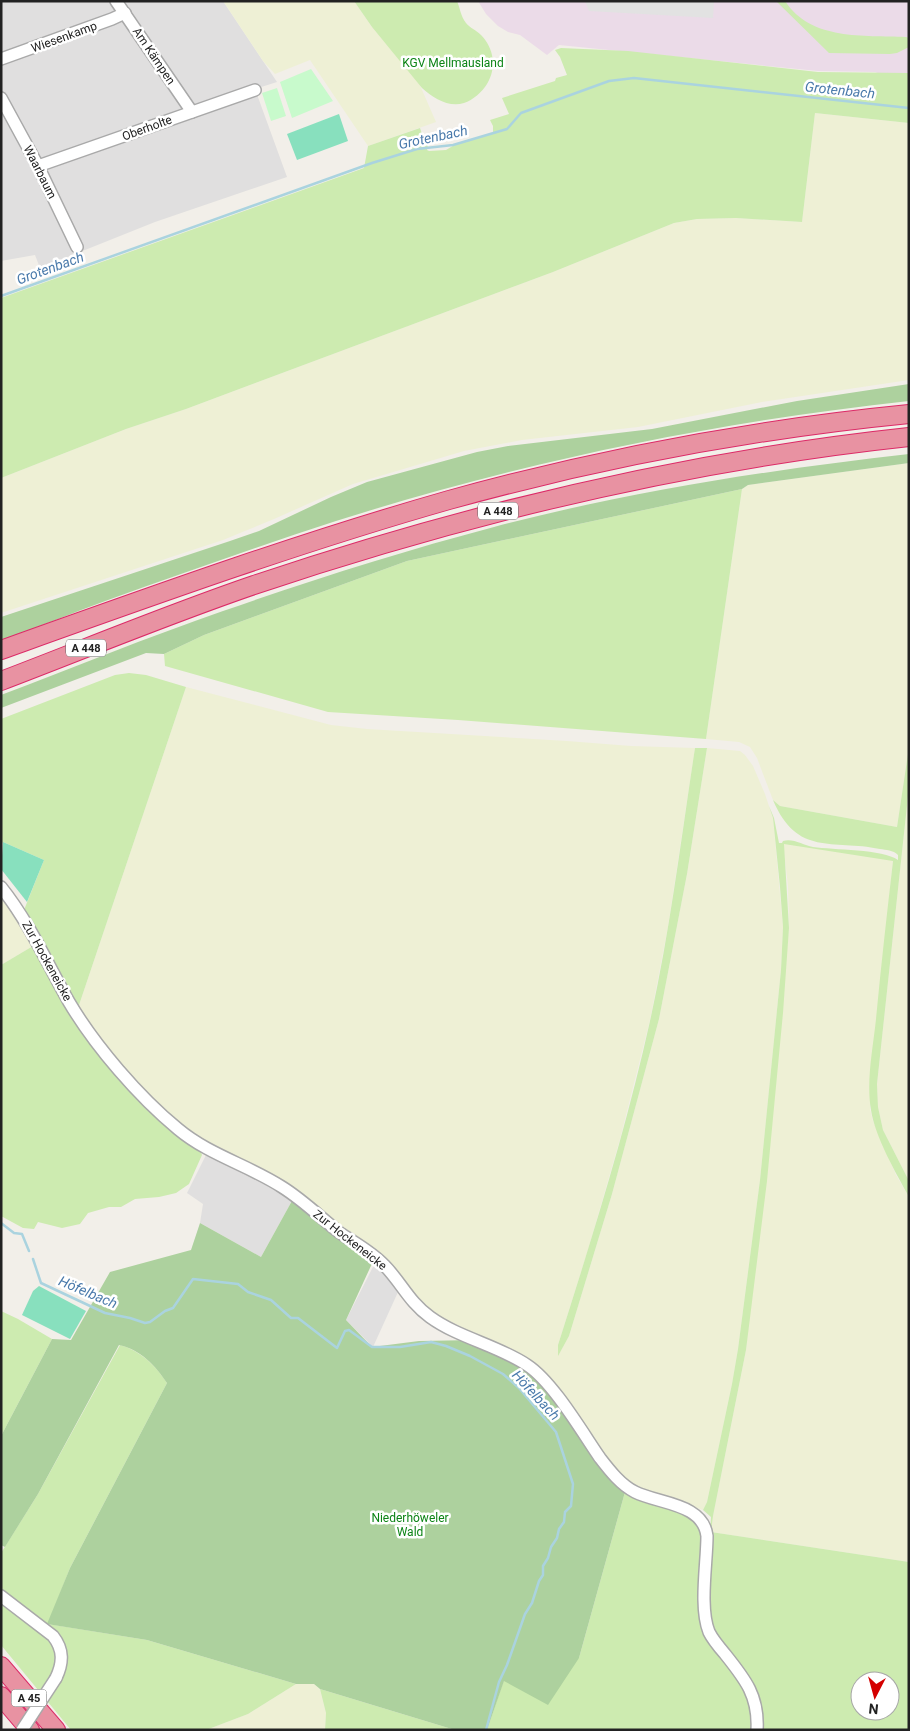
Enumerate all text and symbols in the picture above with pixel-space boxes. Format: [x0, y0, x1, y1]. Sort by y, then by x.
street label: Wiesenkamp [29, 19, 99, 55]
street label: Am Kämpen [130, 25, 178, 87]
park label: KGV Mellmausland [402, 56, 504, 70]
water label: Grotenbach [804, 78, 876, 102]
street label: Oberholte [120, 113, 174, 143]
water label: Grotenbach [397, 122, 469, 152]
street label: Waarbaum [21, 143, 59, 201]
water label: Grotenbach [14, 248, 86, 288]
road number: A 448 [478, 502, 518, 520]
road number: A 448 [66, 640, 106, 656]
street label: Zur Hockeneicke [19, 919, 75, 1003]
street label: Zur Hockeneicke [311, 1207, 389, 1273]
water label: Höfelbach [56, 1273, 120, 1311]
water label: Höfelbach [509, 1367, 563, 1423]
park label: Niederhöweler Wald [371, 1511, 449, 1539]
north arrow [850, 1671, 900, 1721]
road number: A 45 [12, 1690, 46, 1706]
text: N [868, 1700, 879, 1717]

